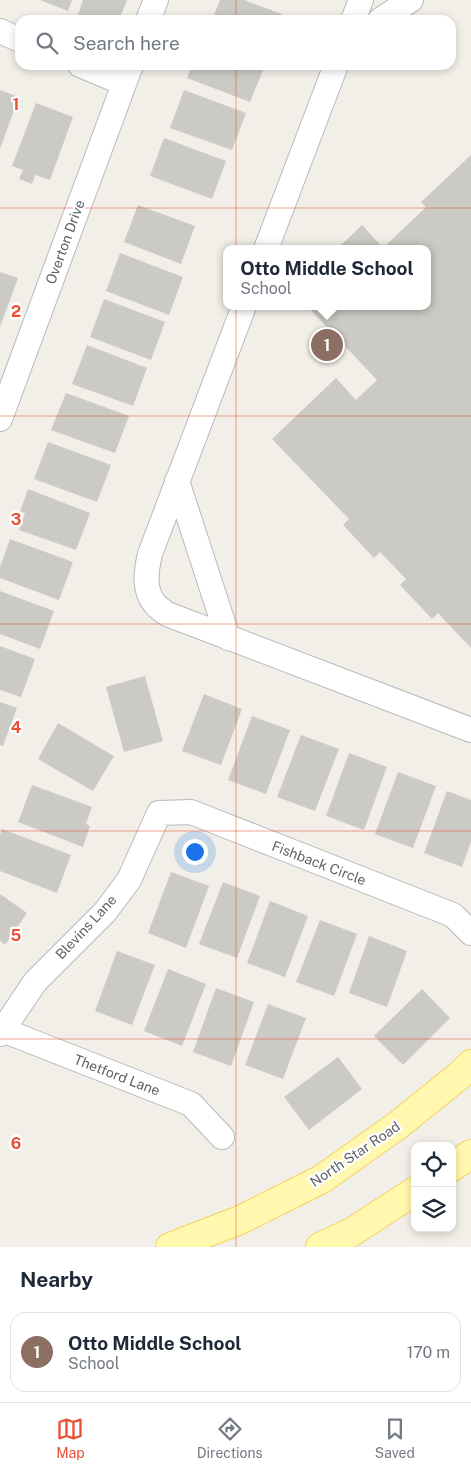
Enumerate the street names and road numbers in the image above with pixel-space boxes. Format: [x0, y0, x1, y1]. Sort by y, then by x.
street label: Overton Drive [42, 198, 88, 286]
street label: Fishback Circle [270, 838, 368, 888]
street label: Blevins Lane [52, 892, 120, 962]
street label: Thetford Lane [72, 1051, 162, 1099]
street label: North Star Road [307, 1118, 403, 1190]

